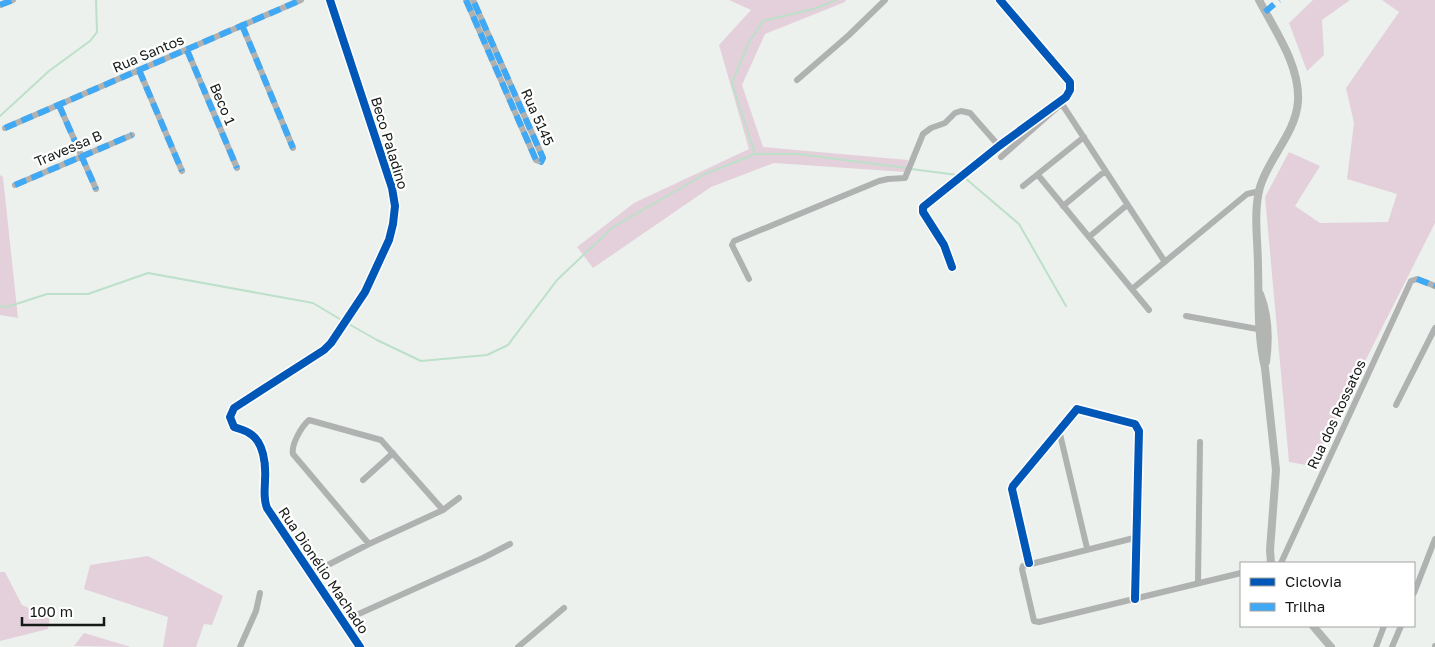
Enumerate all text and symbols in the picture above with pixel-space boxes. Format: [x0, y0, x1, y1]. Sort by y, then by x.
street label: Rua Santos [110, 30, 186, 76]
street label: Beco 1 [207, 81, 239, 128]
street label: Rua 5145 [518, 86, 558, 148]
street label: Beco Paladino [368, 95, 412, 191]
street label: Travessa B [32, 126, 104, 170]
street label: Rua dos Rossatos [1303, 357, 1369, 471]
street label: Rua Dionélio Machado [275, 503, 373, 637]
legend [1240, 562, 1415, 627]
text: Ciclovia [1285, 572, 1342, 590]
scale bar [22, 594, 105, 626]
text: Trilha [1285, 597, 1325, 615]
text: 100 m [30, 602, 73, 620]

